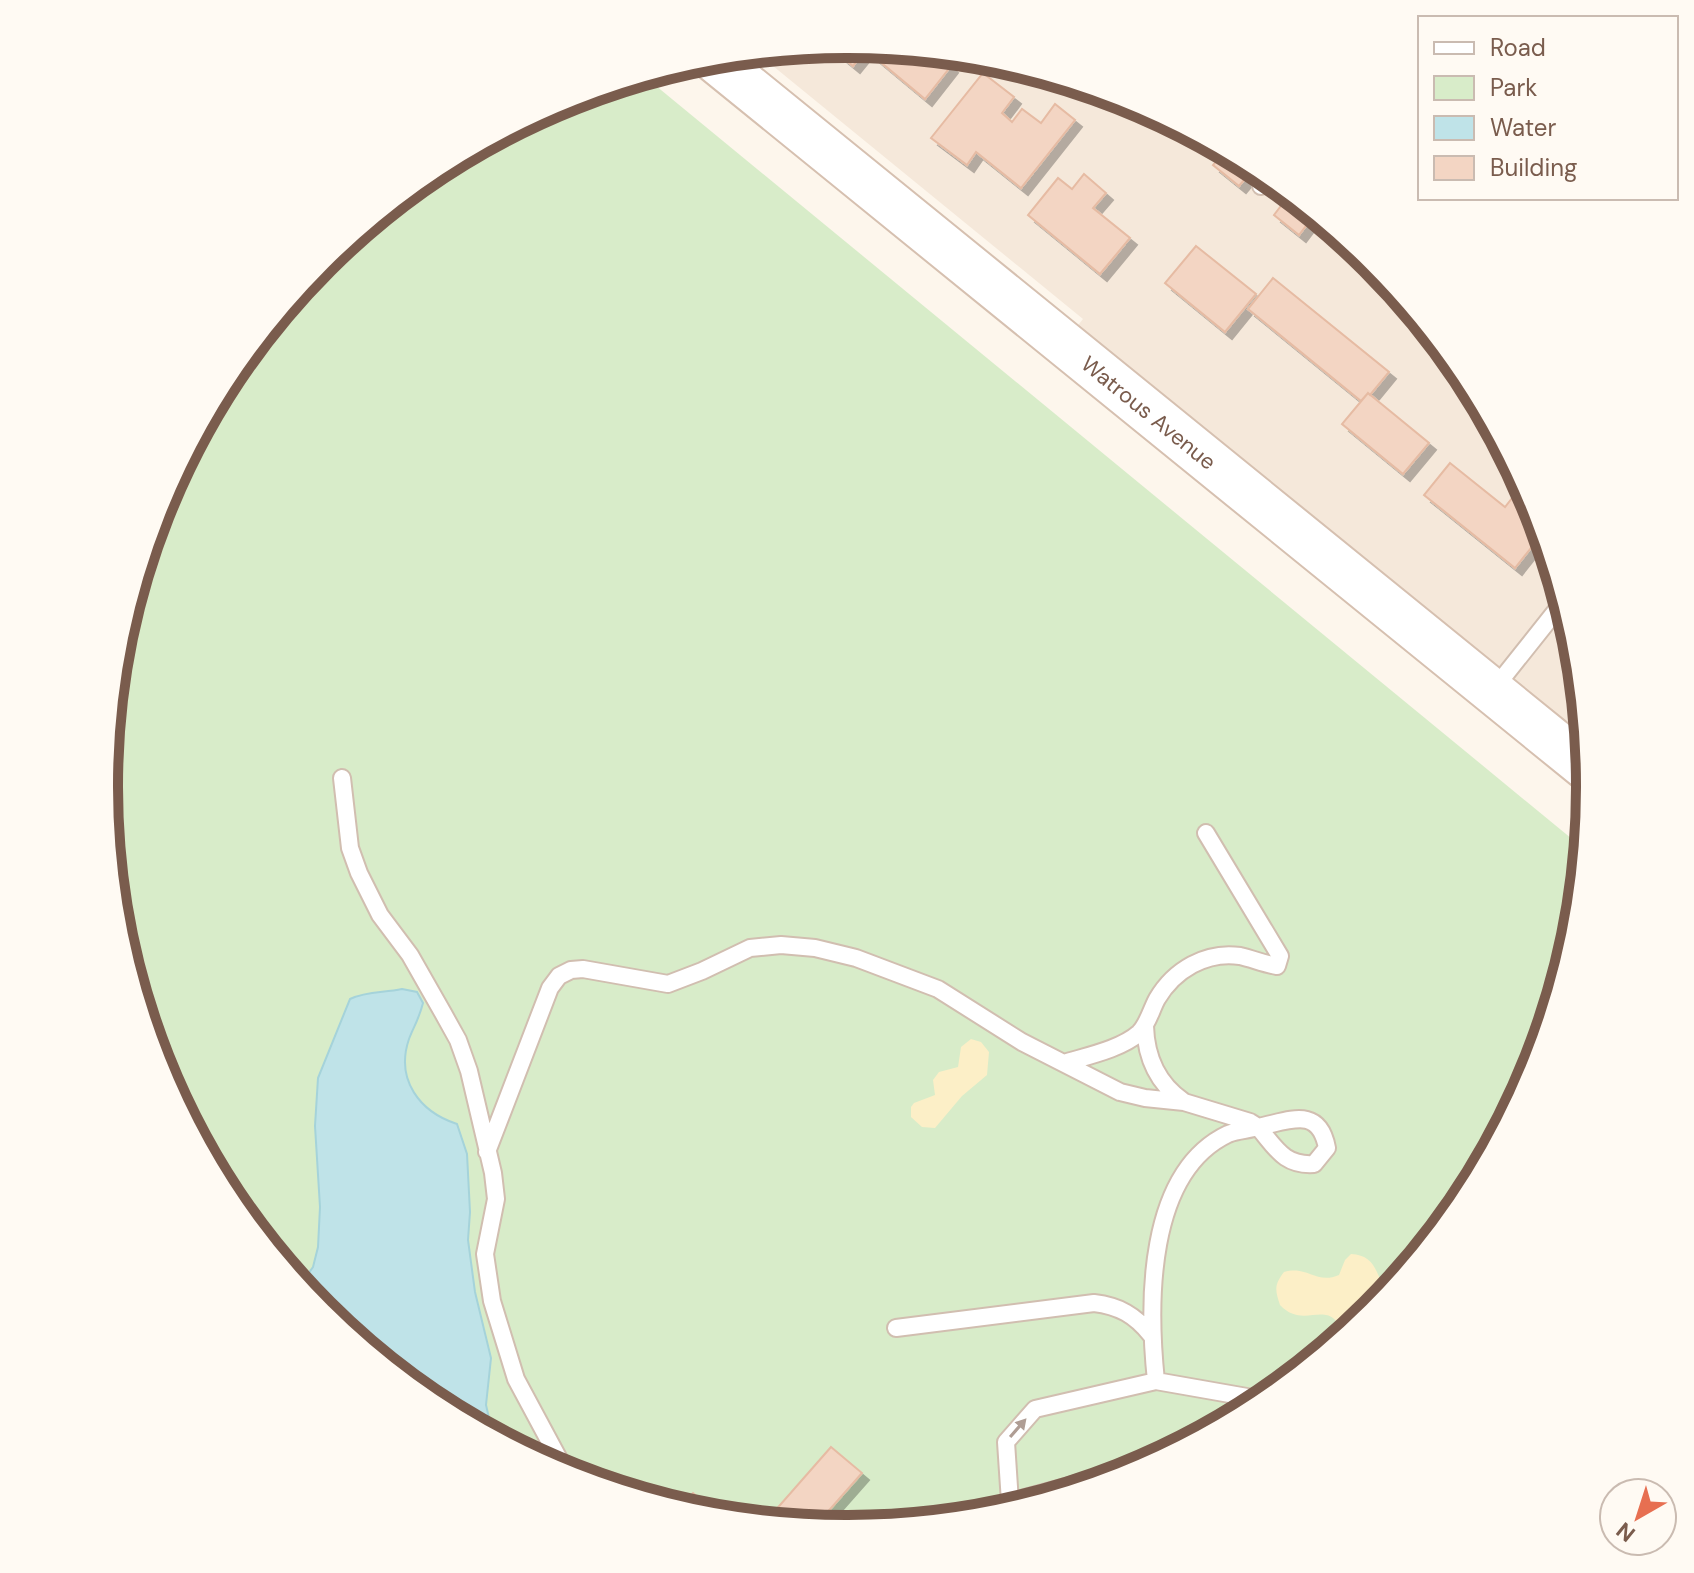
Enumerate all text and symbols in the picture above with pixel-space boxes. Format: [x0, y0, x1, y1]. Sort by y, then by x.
legend [1418, 16, 1678, 200]
text: Road [1490, 32, 1546, 63]
text: Park [1490, 72, 1537, 103]
text: Water [1490, 112, 1556, 143]
text: Building [1490, 152, 1577, 183]
street label: Watrous Avenue [1075, 349, 1222, 476]
one-way arrow [1009, 1419, 1026, 1439]
north arrow [1598, 1477, 1678, 1557]
text: N [1610, 1516, 1641, 1548]

